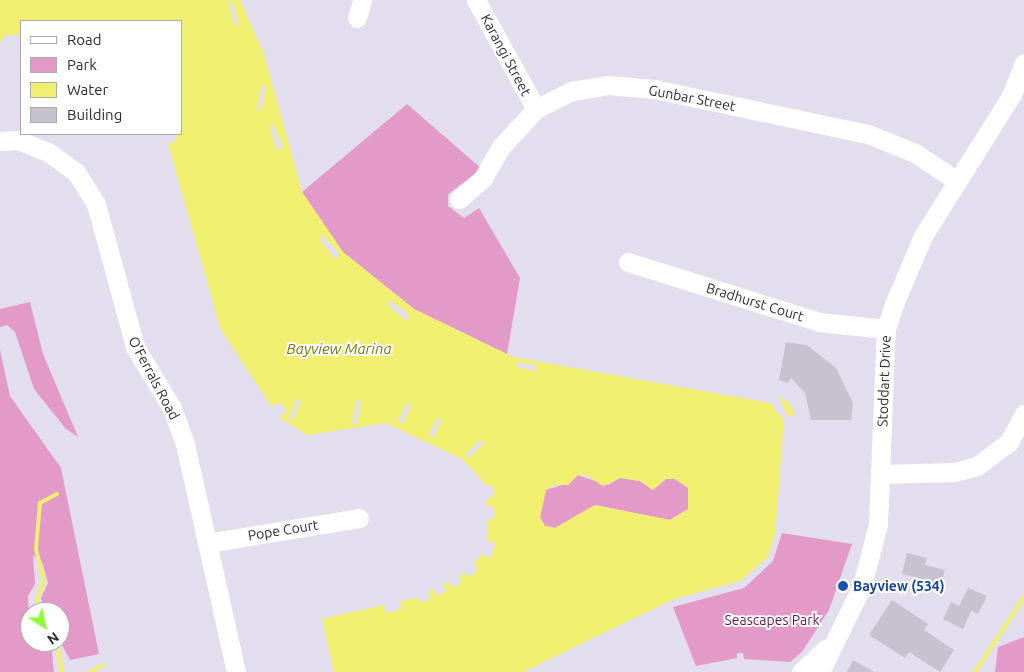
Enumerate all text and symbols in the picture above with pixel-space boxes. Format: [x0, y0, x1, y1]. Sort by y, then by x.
street label: Karangi Street [477, 11, 535, 99]
legend [20, 20, 182, 135]
text: Road [67, 31, 102, 48]
text: Park [67, 56, 97, 73]
text: Water [67, 81, 108, 98]
street label: Gunbar Street [647, 81, 737, 115]
text: Building [67, 106, 122, 123]
street label: Bradhurst Court [704, 279, 806, 325]
street label: O'Ferrals Road [125, 333, 183, 423]
street label: Stoddart Drive [874, 335, 894, 427]
water label: Bayview Marina [287, 340, 391, 358]
street label: Pope Court [247, 516, 319, 544]
place label: Bayview (534) [853, 578, 945, 594]
marker: Bayview (534) [837, 580, 849, 592]
north arrow [20, 602, 70, 652]
park label: Seascapes Park [724, 612, 820, 628]
text: N [44, 629, 62, 648]

